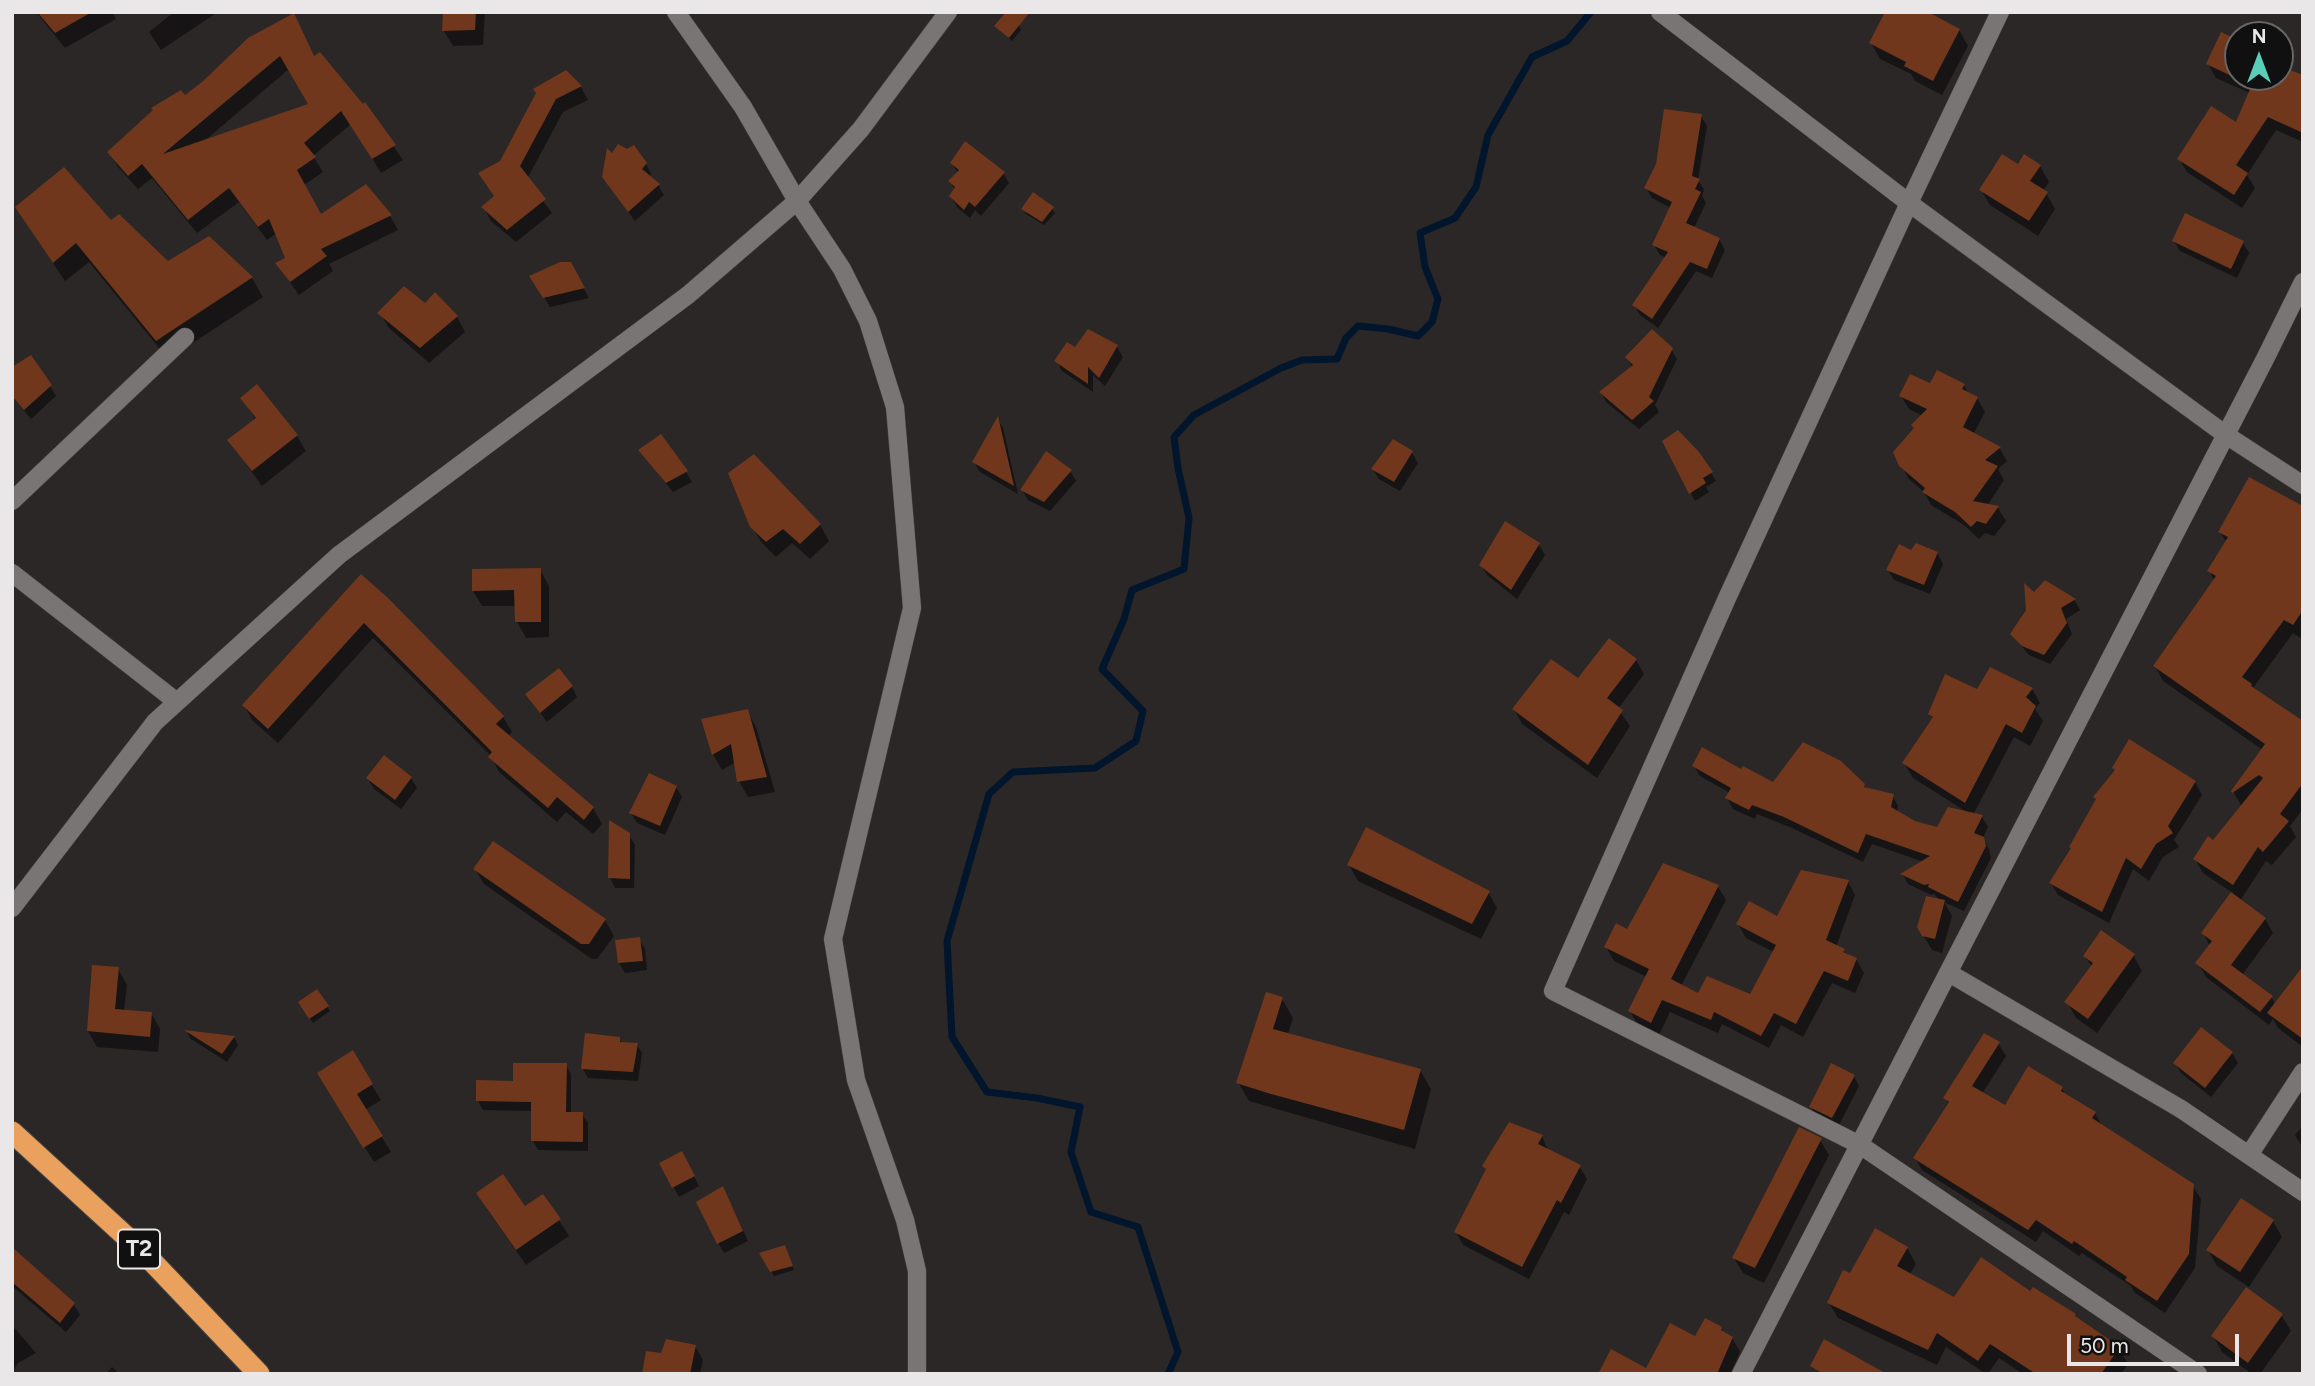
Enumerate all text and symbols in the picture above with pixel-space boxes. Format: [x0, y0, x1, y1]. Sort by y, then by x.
north arrow [2224, 21, 2294, 91]
text: N [2252, 25, 2266, 48]
road number: T2 [118, 1230, 160, 1268]
scale bar [2070, 1320, 2242, 1364]
text: 50 m [2080, 1333, 2129, 1358]

